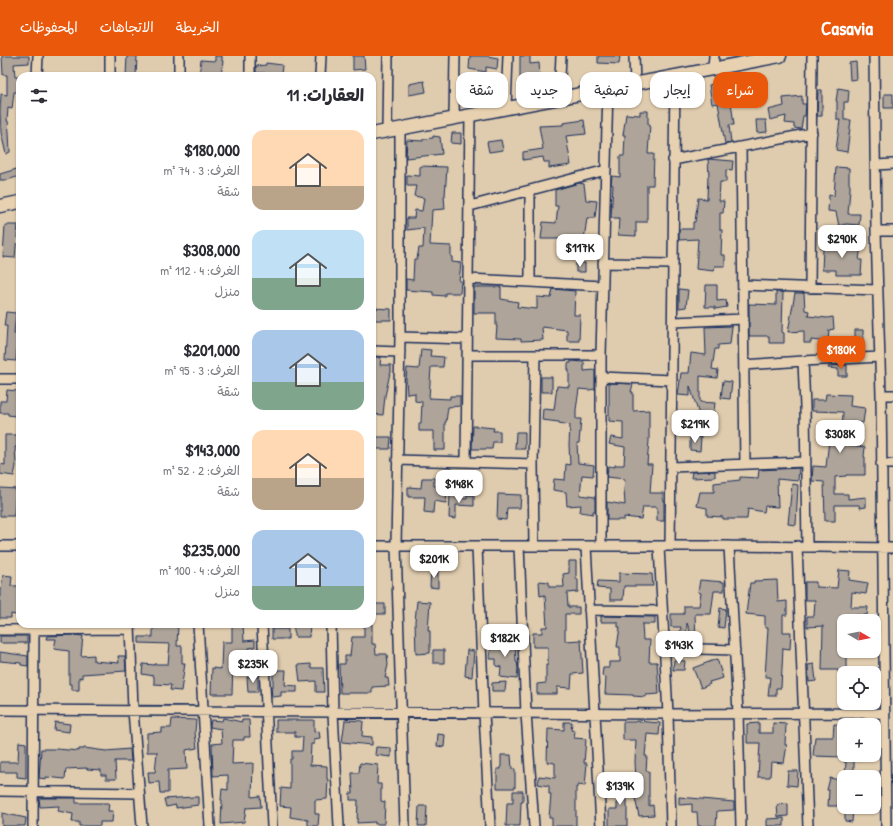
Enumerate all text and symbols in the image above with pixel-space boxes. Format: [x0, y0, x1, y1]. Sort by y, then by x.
text: Casavia [821, 15, 873, 41]
text: المحفوظات [20, 17, 78, 36]
text: الاتجاهات [100, 17, 154, 36]
text: الخريطة [176, 17, 219, 36]
chip: شقة [456, 72, 508, 108]
chip: جديد [516, 72, 572, 108]
chip: تصفية [580, 72, 642, 108]
chip: إيجار [650, 72, 705, 108]
chip: شراء [713, 72, 768, 108]
text: العقارات: 11 [287, 83, 364, 106]
icon: filters [28, 85, 50, 107]
text: $180,000 [184, 138, 240, 161]
icon: home [284, 146, 332, 194]
text: الغرف: 3 · 74 m² [163, 161, 240, 179]
text: شقة [217, 182, 240, 200]
pin: $290K [814, 225, 870, 259]
text: $290K [827, 229, 857, 247]
pin: $117K [552, 234, 608, 268]
text: $308,000 [183, 238, 240, 261]
text: $117K [565, 238, 595, 256]
icon: home [284, 246, 332, 294]
text: الغرف: 4 · 112 m² [160, 261, 240, 279]
text: منزل [214, 282, 240, 300]
pin: $180K [813, 336, 869, 370]
text: $201,000 [183, 338, 240, 361]
text: $180K [826, 340, 856, 358]
icon: home [284, 346, 332, 394]
text: الغرف: 3 · 95 m² [164, 361, 240, 379]
text: شقة [217, 382, 240, 400]
pin: $219K [667, 410, 723, 444]
text: $219K [681, 414, 709, 432]
pin: $308K [812, 420, 868, 454]
text: $308K [825, 424, 855, 442]
text: $143,000 [185, 438, 240, 461]
icon: home [284, 446, 332, 494]
text: الغرف: 2 · 52 m² [163, 461, 240, 479]
pin: $148K [431, 470, 487, 504]
text: $148K [445, 474, 473, 492]
text: شقة [217, 482, 240, 500]
text: $235,000 [182, 538, 240, 561]
pin: $201K [406, 545, 462, 579]
icon: home [284, 546, 332, 594]
text: $201K [419, 549, 449, 567]
text: الغرف: 4 · 100 m² [159, 561, 240, 579]
text: منزل [214, 582, 240, 600]
north arrow [837, 614, 881, 658]
map controls [837, 614, 881, 814]
pin: $182K [477, 624, 533, 658]
text: $182K [490, 628, 520, 646]
pin: $143K [651, 631, 707, 665]
text: $143K [665, 635, 693, 653]
pin: $235K [225, 650, 281, 684]
text: $235K [238, 654, 268, 672]
button: locate [837, 666, 881, 710]
button: + [837, 718, 881, 762]
button: − [837, 770, 881, 814]
pin: $139K [592, 772, 648, 806]
text: $139K [606, 776, 634, 794]

